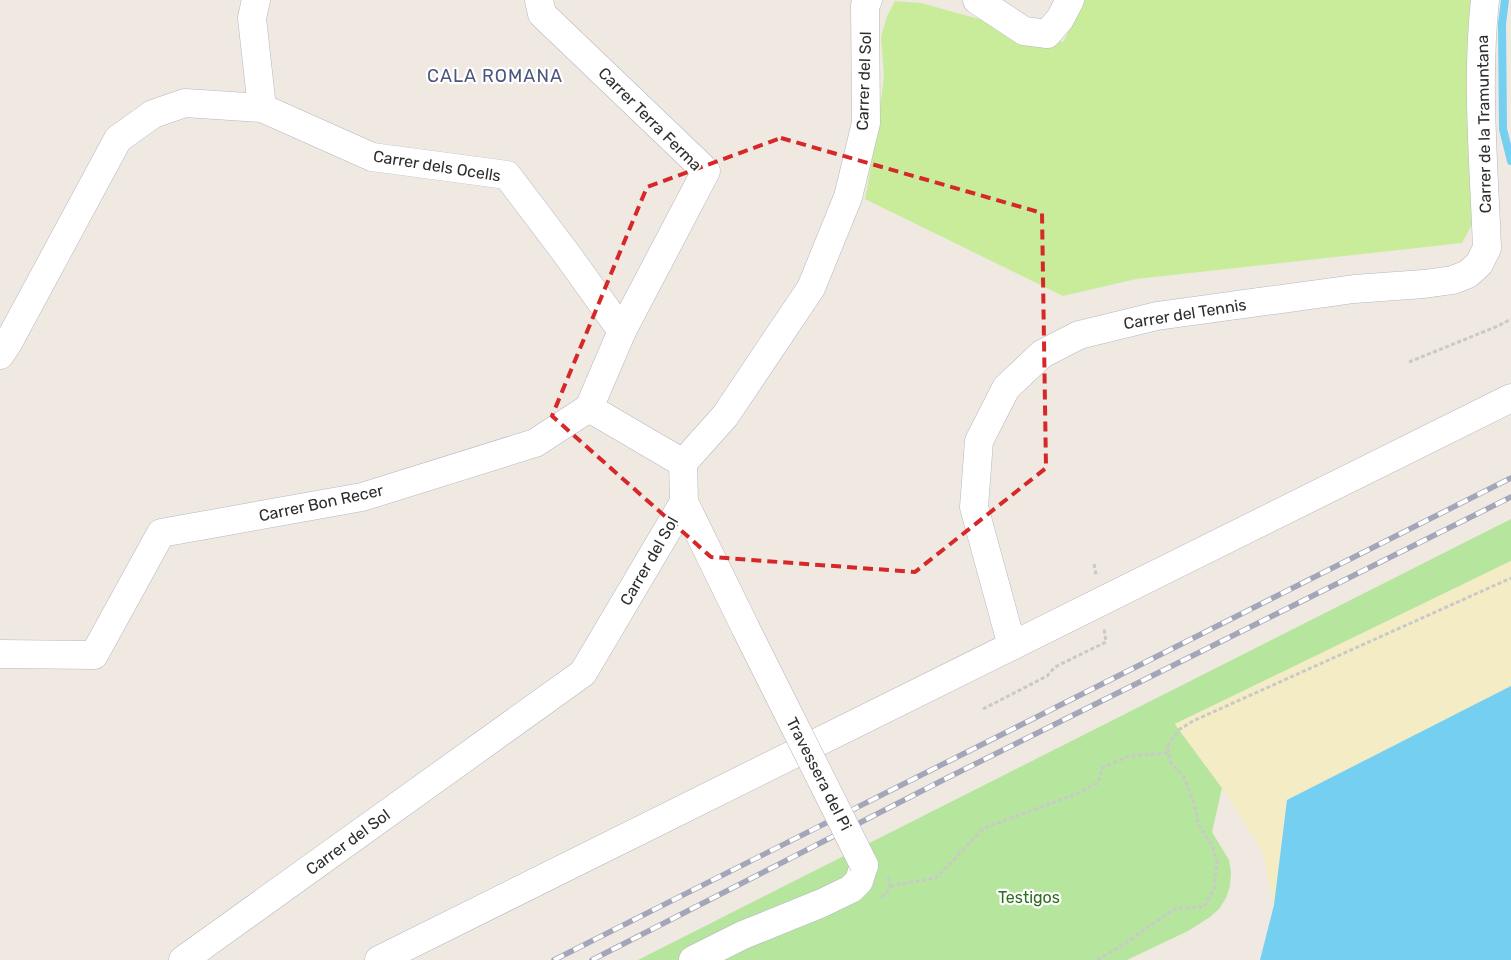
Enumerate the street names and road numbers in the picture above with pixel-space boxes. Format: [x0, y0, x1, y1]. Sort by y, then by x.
street label: Carrer del Sol [853, 31, 875, 131]
street label: Carrer de la Tramuntana [1473, 35, 1495, 213]
street label: Carrer Terra Ferma [594, 63, 706, 175]
street label: Carrer dels Ocells [372, 147, 502, 185]
street label: Carrer del Tennis [1122, 295, 1248, 333]
street label: Carrer Bon Recer [257, 481, 385, 525]
street label: Carrer del Sol [616, 513, 682, 609]
street label: Travessera del Pi [782, 714, 856, 834]
street label: Carrer del Sol [302, 805, 394, 879]

